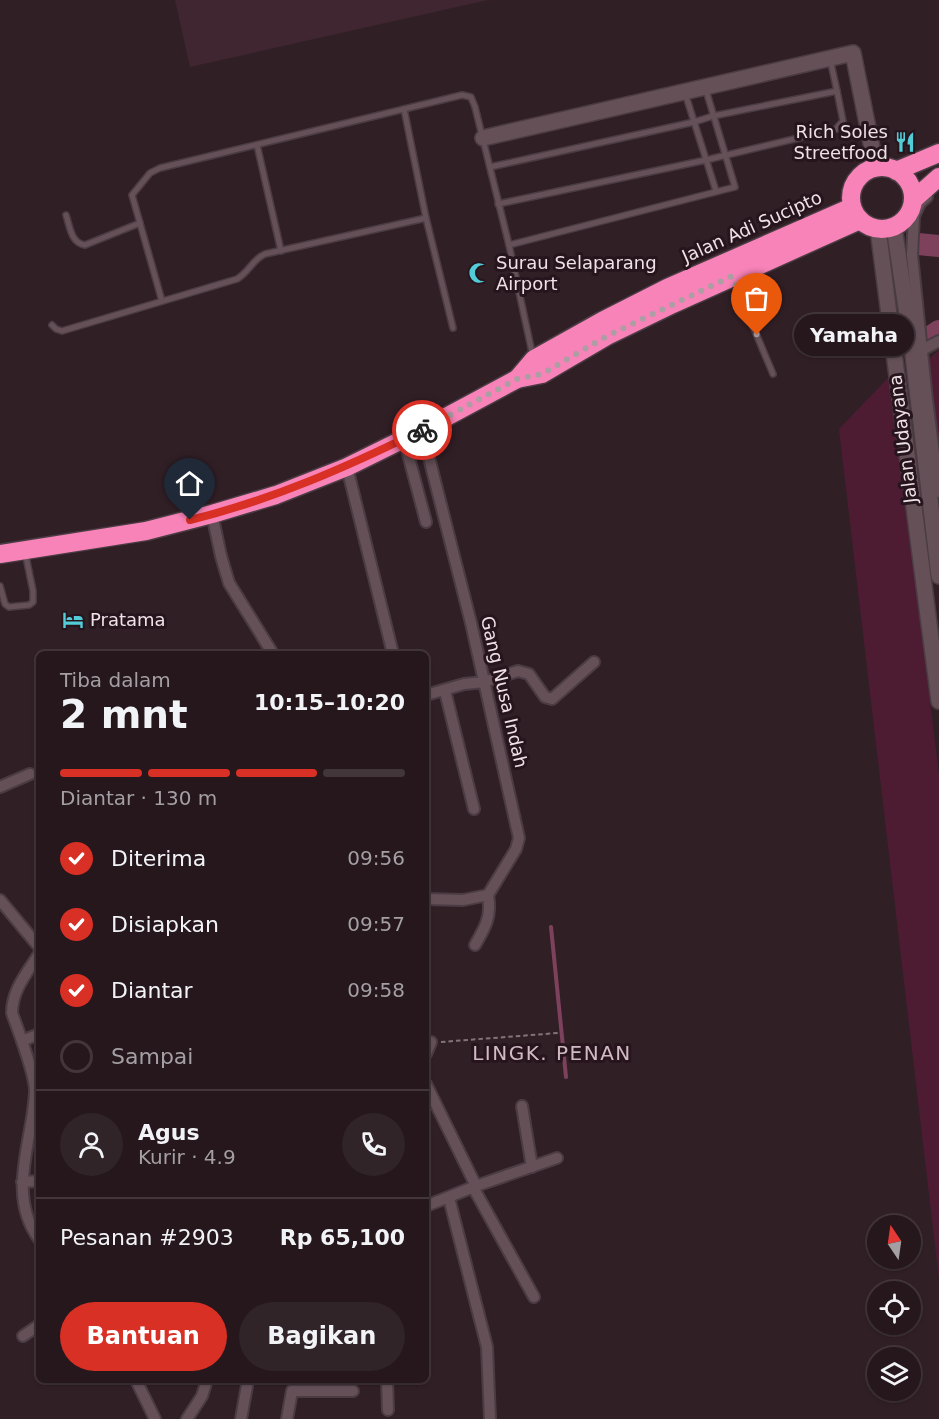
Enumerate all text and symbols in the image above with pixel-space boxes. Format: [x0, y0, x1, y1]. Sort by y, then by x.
place label: Rich Soles Streetfood [794, 121, 888, 163]
restaurant icon: Rich Soles Streetfood [893, 130, 917, 154]
street label: Jalan Adi Sucipto [678, 186, 825, 267]
place label: Surau Selaparang Airport [496, 252, 657, 294]
mosque icon: Surau Selaparang Airport [467, 261, 491, 285]
pin [731, 273, 782, 335]
icon: bag [740, 282, 773, 315]
callout: Yamaha [793, 314, 913, 356]
text: Yamaha [810, 323, 898, 347]
street label: Jalan Udayana [884, 374, 921, 505]
courier [392, 400, 452, 460]
icon: bike [406, 414, 439, 447]
pin [164, 458, 215, 520]
icon: home [173, 467, 206, 500]
hotel icon: Pratama [61, 608, 85, 632]
place label: Pratama [90, 609, 166, 630]
street label: Gang Nusa Indah [477, 614, 532, 770]
text: Tiba dalam [60, 668, 171, 692]
text: 10:15–10:20 [254, 690, 405, 715]
text: 2 mnt [60, 692, 188, 737]
text: Diantar · 130 m [60, 786, 217, 810]
icon: check [60, 842, 93, 875]
text: Diterima [111, 846, 206, 871]
text: 09:56 [347, 846, 405, 870]
icon: check [60, 908, 93, 941]
text: Disiapkan [111, 912, 219, 937]
text: 09:57 [347, 912, 405, 936]
icon: check [60, 974, 93, 1007]
text: Diantar [111, 978, 193, 1003]
text: 09:58 [347, 978, 405, 1002]
district label: LINGK. PENAN [472, 1041, 632, 1065]
text: Sampai [111, 1044, 193, 1069]
button: person [60, 1113, 123, 1176]
button: phone [342, 1113, 405, 1176]
text: Agus [138, 1120, 200, 1145]
text: Kurir · 4.9 [138, 1145, 236, 1169]
north arrow [867, 1215, 921, 1269]
map controls [867, 1215, 921, 1401]
text: Pesanan #2903 [60, 1225, 234, 1250]
text: Rp 65,100 [280, 1225, 405, 1250]
button: locate [867, 1281, 921, 1335]
button: Bantuan [60, 1302, 227, 1371]
button: Bagikan [239, 1302, 405, 1371]
button: layers [867, 1347, 921, 1401]

